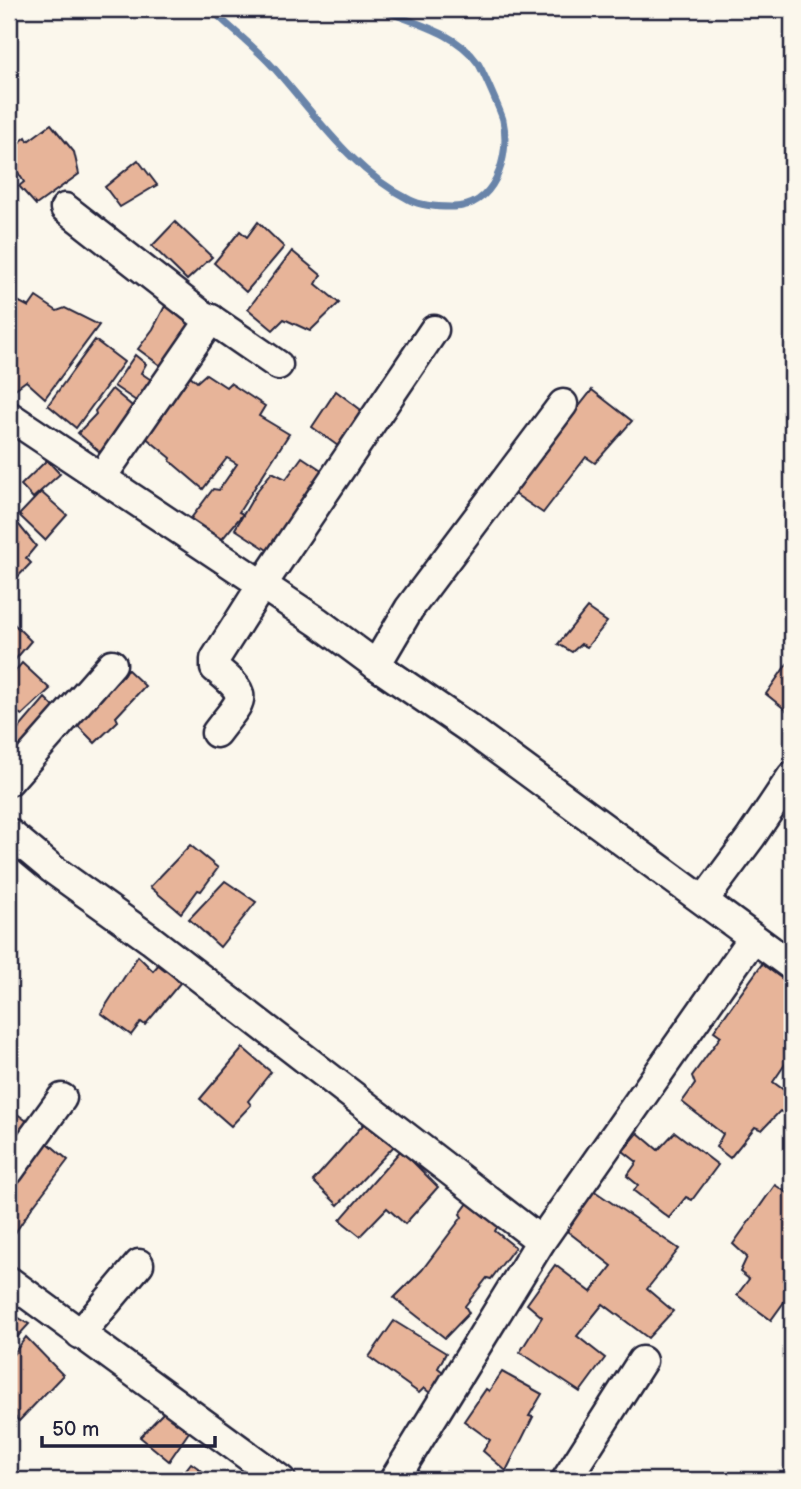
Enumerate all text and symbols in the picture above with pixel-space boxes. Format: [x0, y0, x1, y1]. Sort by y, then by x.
scale bar [42, 1405, 215, 1449]
text: 50 m [52, 1417, 99, 1442]

